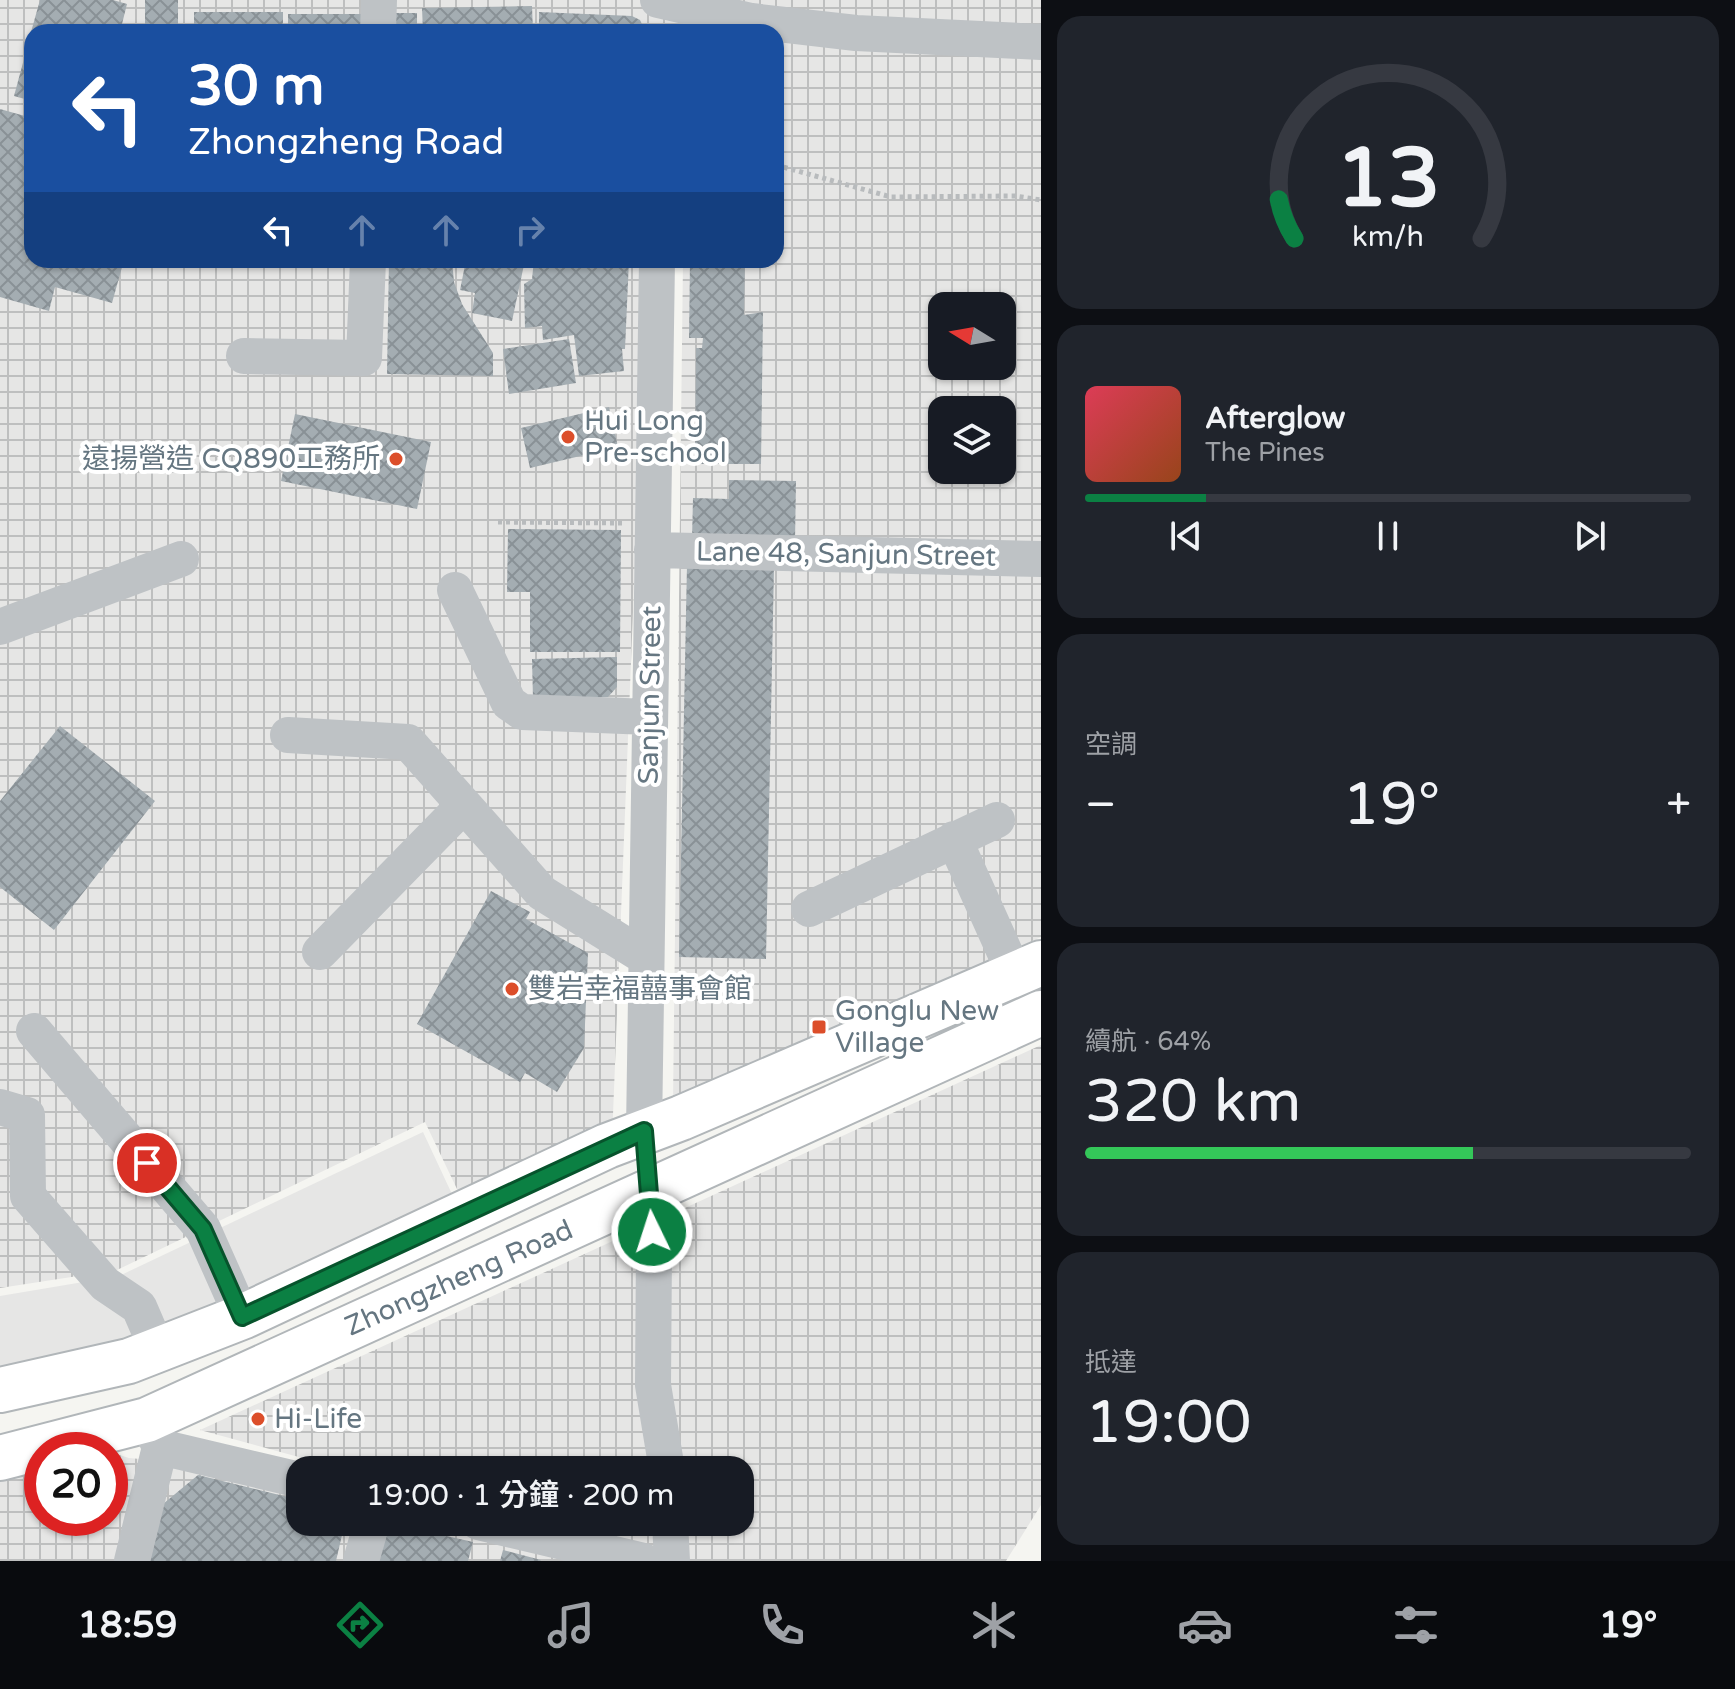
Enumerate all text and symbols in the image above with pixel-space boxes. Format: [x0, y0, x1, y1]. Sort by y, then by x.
text: 30 m [188, 53, 324, 120]
icon: left [56, 56, 160, 160]
text: Zhongzheng Road [188, 121, 504, 164]
text: 13 [1336, 128, 1440, 228]
icon: left [256, 208, 300, 252]
icon: ahead [340, 208, 384, 252]
icon: ahead [424, 208, 468, 252]
icon: right [508, 208, 552, 252]
text: km/h [1352, 220, 1424, 254]
north arrow [928, 292, 1016, 380]
map controls [928, 292, 1016, 484]
button: layers [928, 396, 1016, 484]
text: Afterglow [1205, 400, 1345, 437]
place label: Hui Long Pre-school [584, 404, 727, 470]
marker: Hui Long Pre-school [559, 428, 577, 446]
text: The Pines [1205, 437, 1325, 468]
place label: 遠揚營造 CQ890工務所 [82, 442, 380, 476]
marker: 遠揚營造 CQ890工務所 [387, 450, 405, 468]
icon: previous [1164, 514, 1208, 558]
icon: pause [1366, 514, 1410, 558]
icon: next [1568, 514, 1612, 558]
street label: Lane 48, Sanjun Street [696, 534, 997, 574]
street label: Sanjun Street [631, 605, 669, 785]
text: 空調 [1085, 729, 1137, 760]
text: 19° [1342, 769, 1440, 841]
text: − [1085, 779, 1116, 832]
text: + [1666, 779, 1691, 832]
place label: 雙岩幸福囍事會館 [528, 972, 752, 1006]
marker: 雙岩幸福囍事會館 [503, 980, 521, 998]
place label: Gonglu New Village [835, 994, 999, 1060]
marker: Gonglu New Village [810, 1018, 828, 1036]
text: 續航 · 64% [1085, 1026, 1211, 1057]
text: 320 km [1085, 1066, 1301, 1138]
pin [113, 1129, 181, 1197]
icon: arrive [125, 1141, 169, 1185]
position arrow [610, 1190, 694, 1274]
street label: Zhongzheng Road [340, 1212, 578, 1344]
text: 抵達 [1085, 1347, 1137, 1378]
text: 19:00 [1085, 1387, 1251, 1459]
place label: Hi-Life [274, 1402, 362, 1436]
marker: Hi-Life [249, 1410, 267, 1428]
speed limit sign: 20 [24, 1432, 128, 1536]
text: 19:00 · 1 分鐘 · 200 m [366, 1477, 674, 1514]
icon: directions [332, 1597, 388, 1653]
icon: music [543, 1597, 599, 1653]
icon: phone [754, 1597, 810, 1653]
icon: climate [966, 1597, 1022, 1653]
icon: car [1177, 1597, 1233, 1653]
icon: filters [1388, 1597, 1444, 1653]
text: 18:59 [78, 1604, 177, 1647]
text: 19° [1599, 1604, 1657, 1647]

